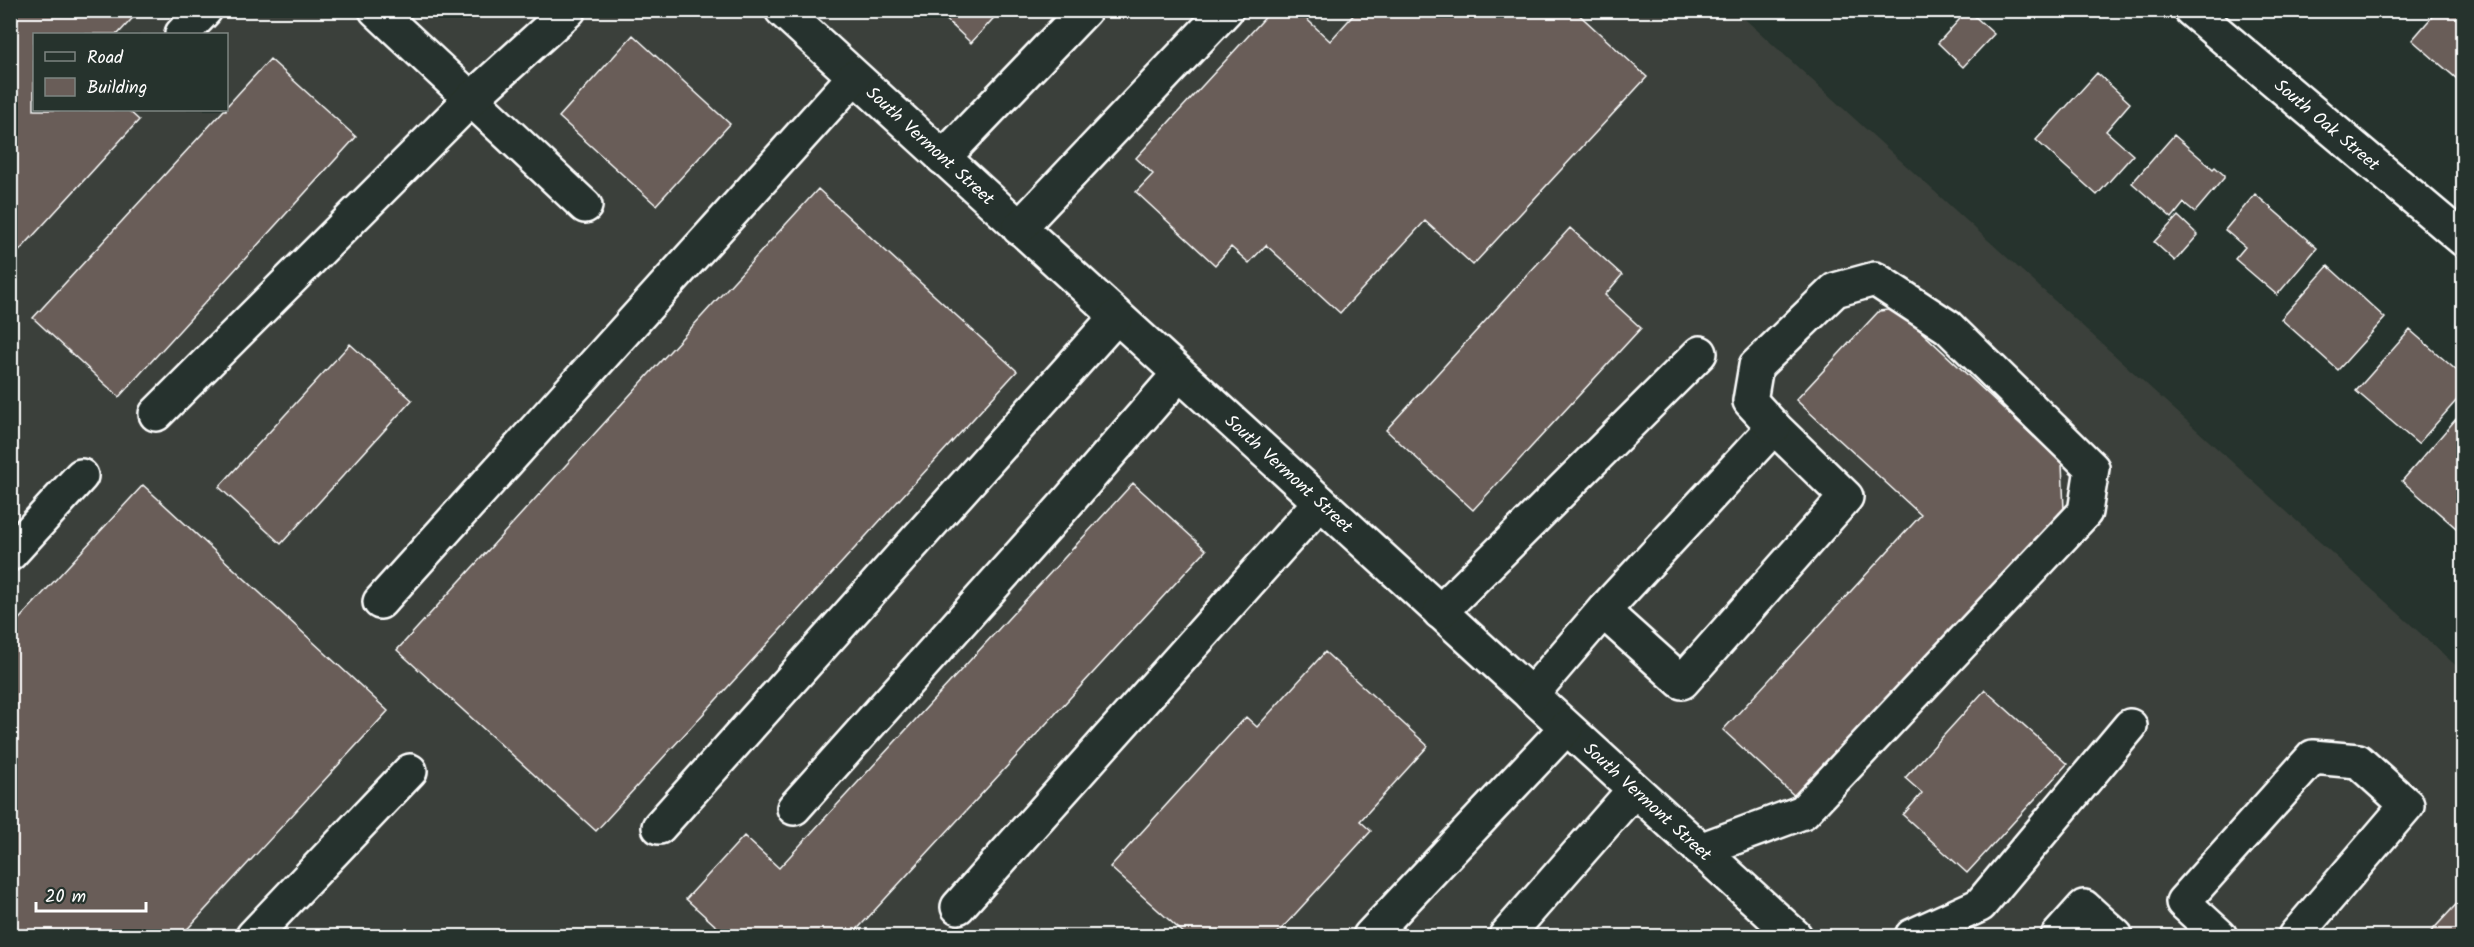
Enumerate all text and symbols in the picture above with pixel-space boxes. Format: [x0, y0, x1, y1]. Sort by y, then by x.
legend [33, 33, 228, 111]
text: Road [87, 44, 124, 73]
street label: South Oak Street [2267, 73, 2386, 180]
text: Building [87, 74, 147, 103]
street label: South Vermont Street [858, 80, 1001, 214]
street label: South Vermont Street [1217, 408, 1360, 542]
street label: South Vermont Street [1576, 736, 1719, 870]
scale bar [36, 875, 146, 913]
text: 20 m [45, 883, 86, 912]

